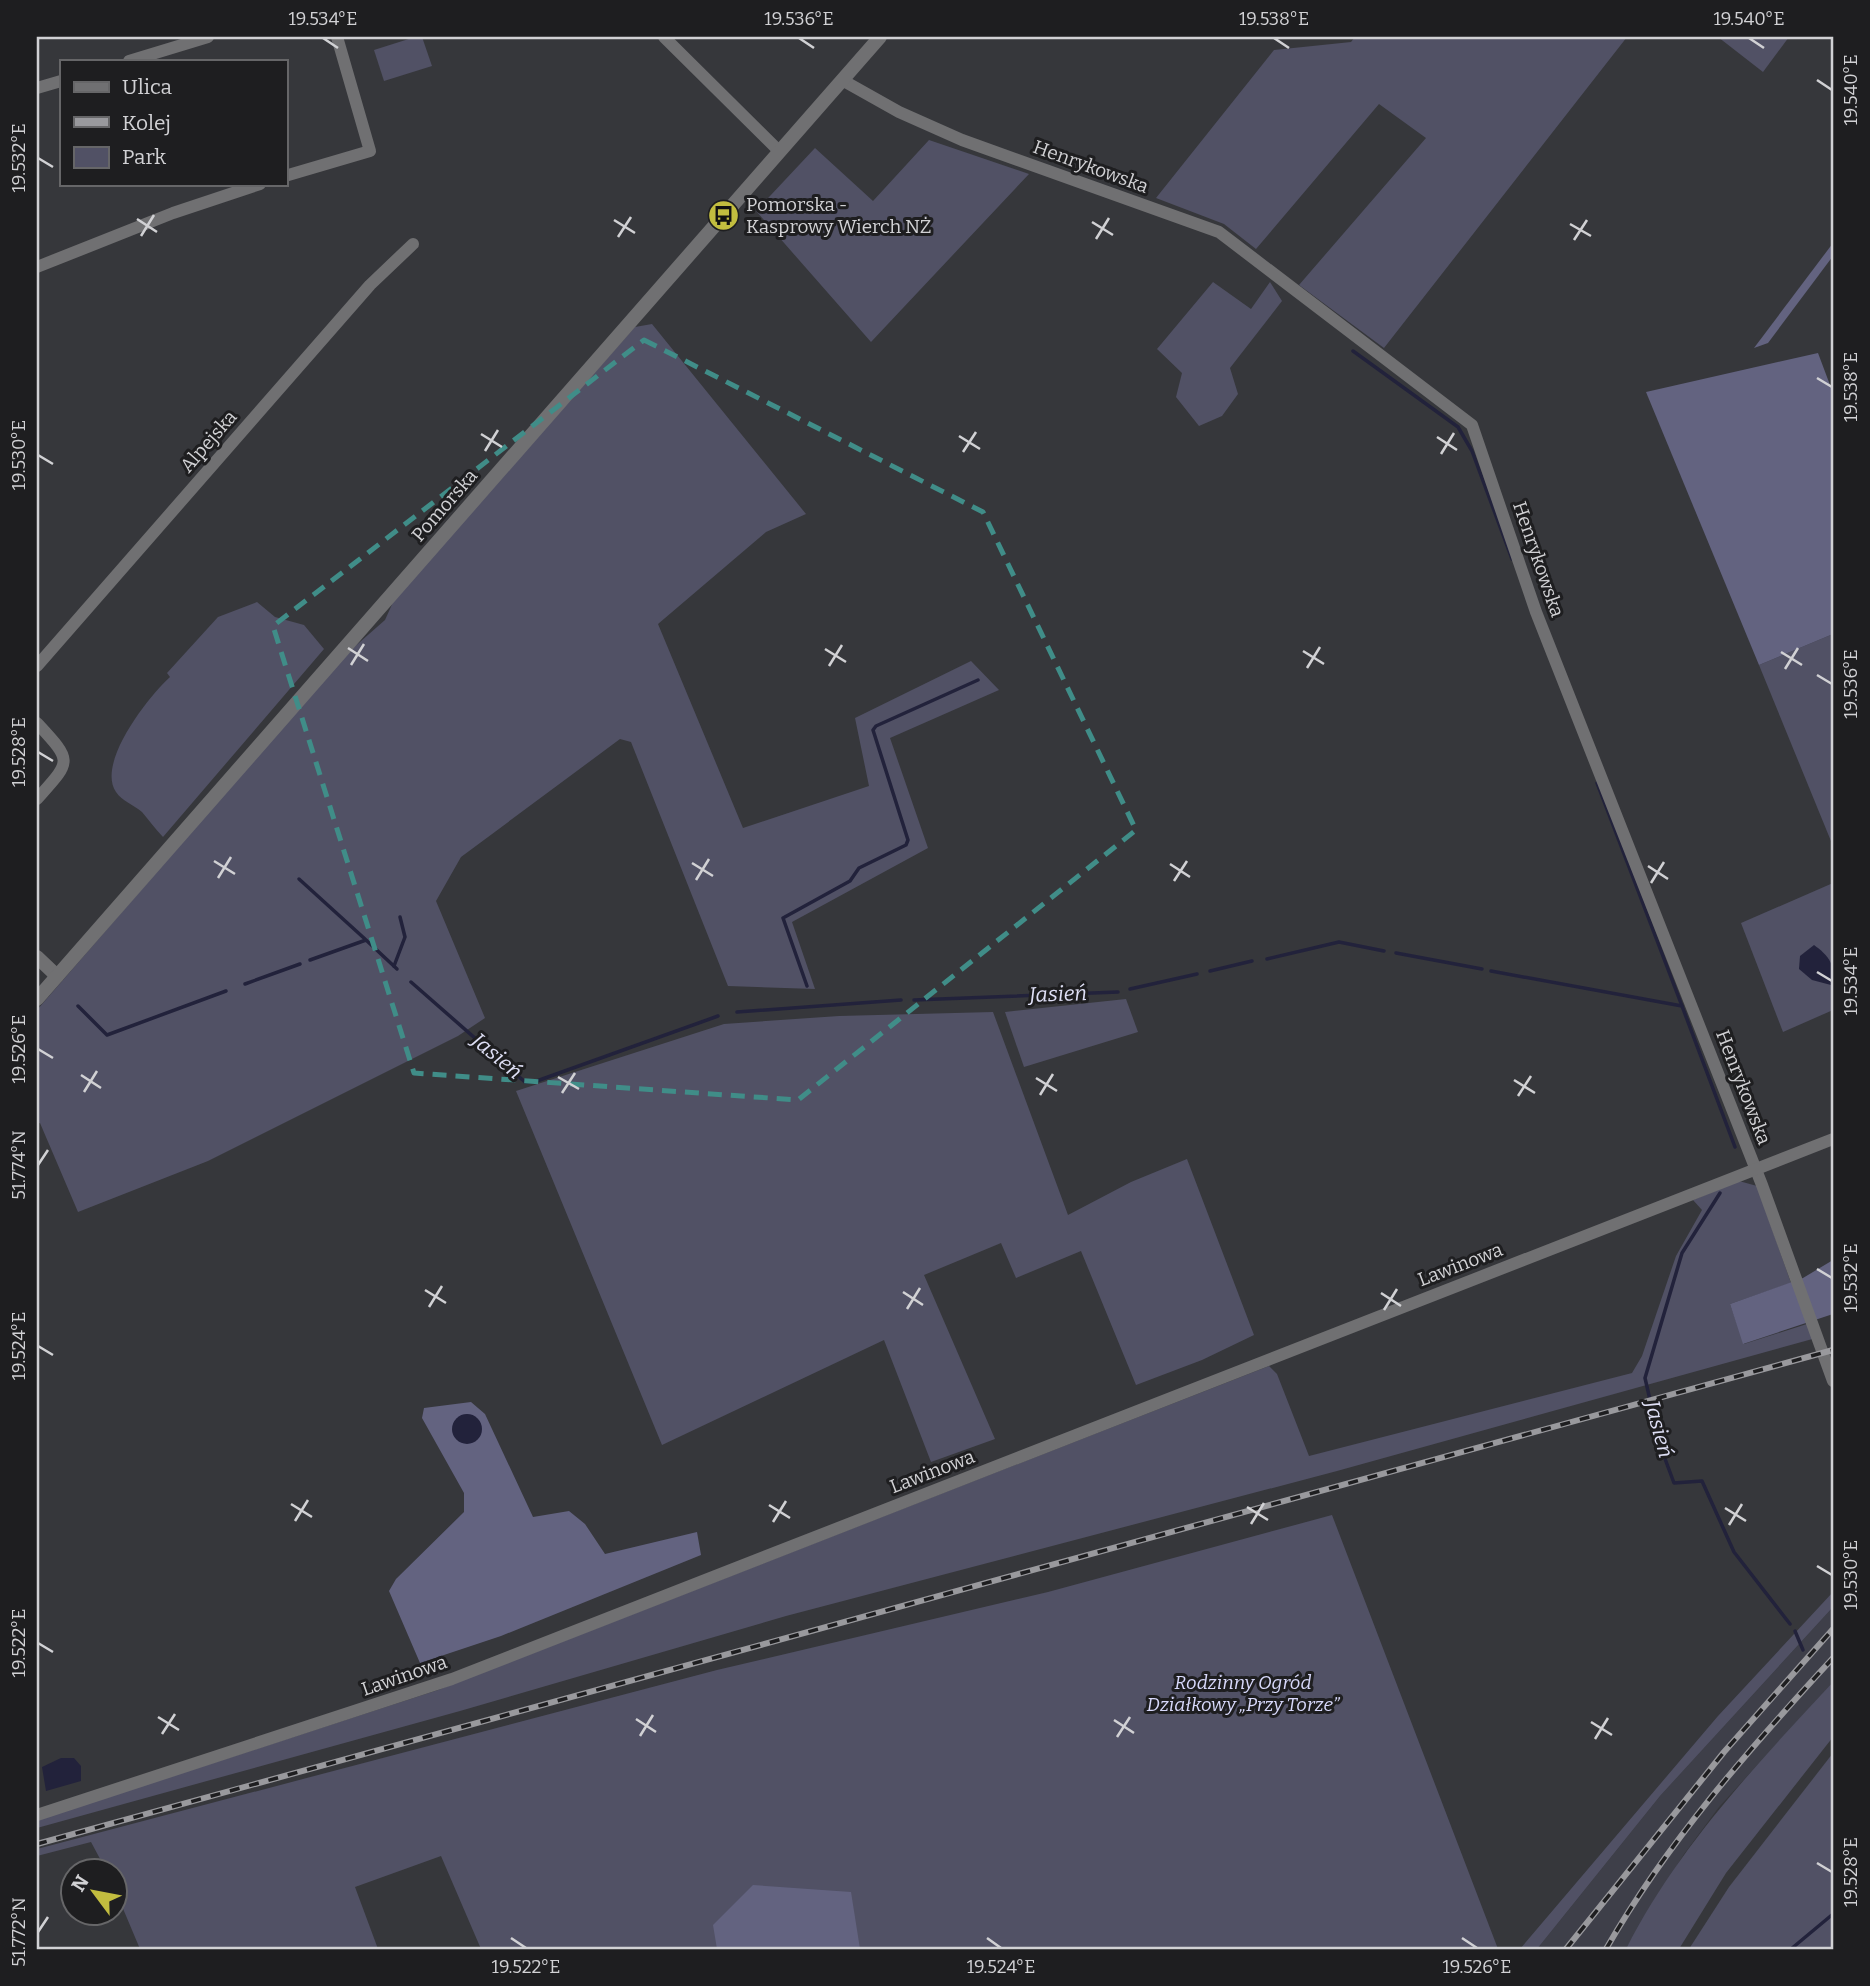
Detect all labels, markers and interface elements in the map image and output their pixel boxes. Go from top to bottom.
text: 19.534°E [288,8,358,30]
text: 19.536°E [764,8,834,30]
text: 19.538°E [1239,8,1309,30]
text: 19.540°E [1713,8,1785,30]
text: 19.540°E [1840,54,1862,126]
legend [60,60,287,186]
text: Ulica [122,74,172,100]
text: Kolej [122,110,171,136]
text: 19.532°E [8,123,30,193]
street label: Henrykowska [1030,135,1152,198]
text: Park [122,144,166,170]
place label: Pomorska - Kasprowy Wierch NŻ [746,193,931,238]
bus stop icon: Pomorska - Kasprowy Wierch NŻ [706,198,740,232]
text: 19.538°E [1840,352,1862,422]
street label: Alpejska [175,405,242,477]
text: 19.530°E [8,420,30,490]
street label: Pomorska [407,464,483,546]
street label: Henrykowska [1508,498,1569,621]
text: 19.536°E [1840,649,1862,719]
text: 19.528°E [8,717,30,787]
text: 19.534°E [1840,946,1862,1016]
water label: Jasień [1026,980,1088,1008]
text: 19.526°E [8,1015,30,1083]
water label: Jasień [465,1026,528,1085]
street label: Henrykowska [1711,1027,1776,1148]
text: 51.774°N [8,1130,30,1200]
street label: Lawinowa [1415,1238,1506,1291]
text: 19.532°E [1840,1243,1862,1313]
text: 19.524°E [8,1312,30,1380]
water label: Jasień [1638,1396,1679,1460]
street label: Lawinowa [887,1445,978,1498]
text: 19.530°E [1840,1540,1862,1610]
text: 19.522°E [8,1609,30,1677]
street label: Lawinowa [358,1650,450,1701]
park label: Rodzinny Ogród Działkowy „Przy Torze” [1146,1671,1341,1716]
text: 19.528°E [1840,1837,1862,1907]
north arrow [60,1856,130,1926]
text: N [66,1871,94,1896]
text: 51.772°N [8,1897,30,1967]
text: 19.522°E [492,1956,560,1978]
text: 19.524°E [967,1956,1035,1978]
text: 19.526°E [1443,1956,1511,1978]

